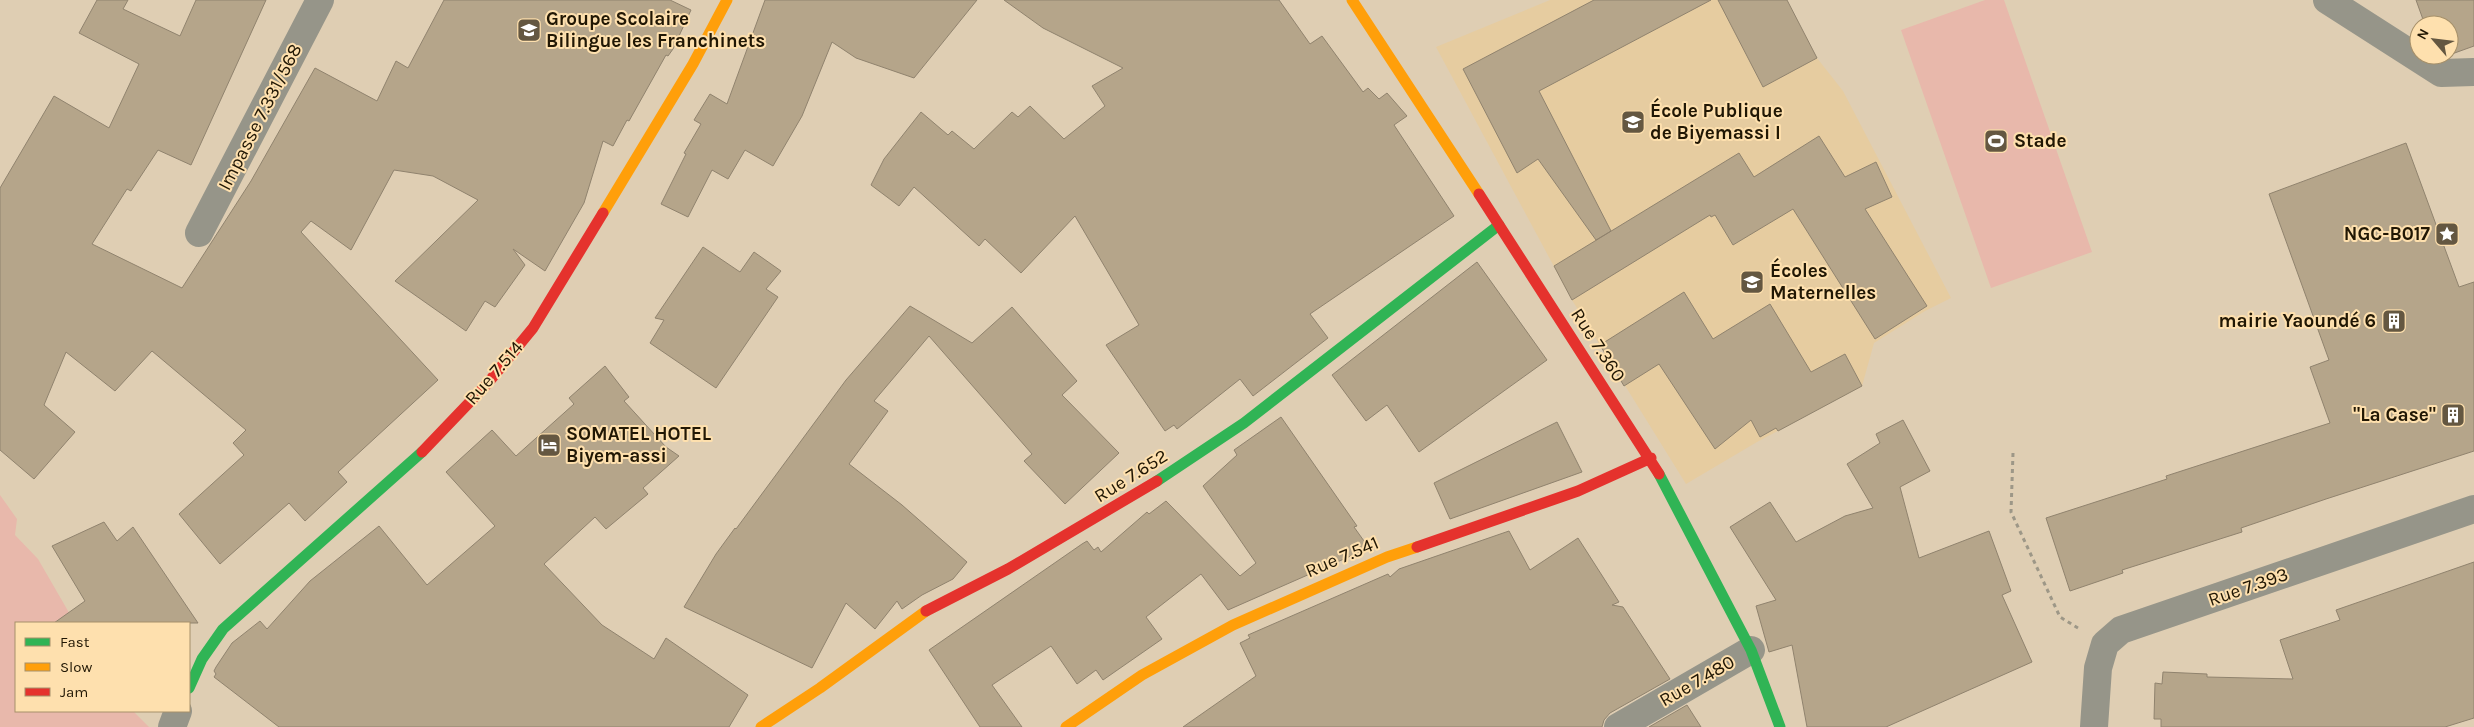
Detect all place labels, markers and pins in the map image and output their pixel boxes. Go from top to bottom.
place label: Groupe Scolaire Bilingue les Franchinets [546,8,765,52]
school or university icon: Groupe Scolaire Bilingue les Franchinets [516,17,542,43]
place label: École Publique de Biyemassi I [1650,97,1783,144]
school or university icon: École Publique de Biyemassi I [1620,109,1646,135]
sports icon: Stade [1983,128,2009,154]
place label: Stade [2014,130,2066,152]
place icon: NGC-B017 [2434,221,2460,247]
place label: NGC-B017 [2344,223,2431,245]
place label: Écoles Maternelles [1770,257,1876,304]
school or university icon: Écoles Maternelles [1739,269,1765,295]
building icon: mairie Yaoundé 6 [2381,308,2407,334]
place label: mairie Yaoundé 6 [2219,310,2376,332]
building icon: "La Case" [2440,402,2466,428]
place label: "La Case" [2353,404,2436,426]
place label: SOMATEL HOTEL Biyem-assi [566,423,712,467]
hotel icon: SOMATEL HOTEL Biyem-assi [536,432,562,458]

